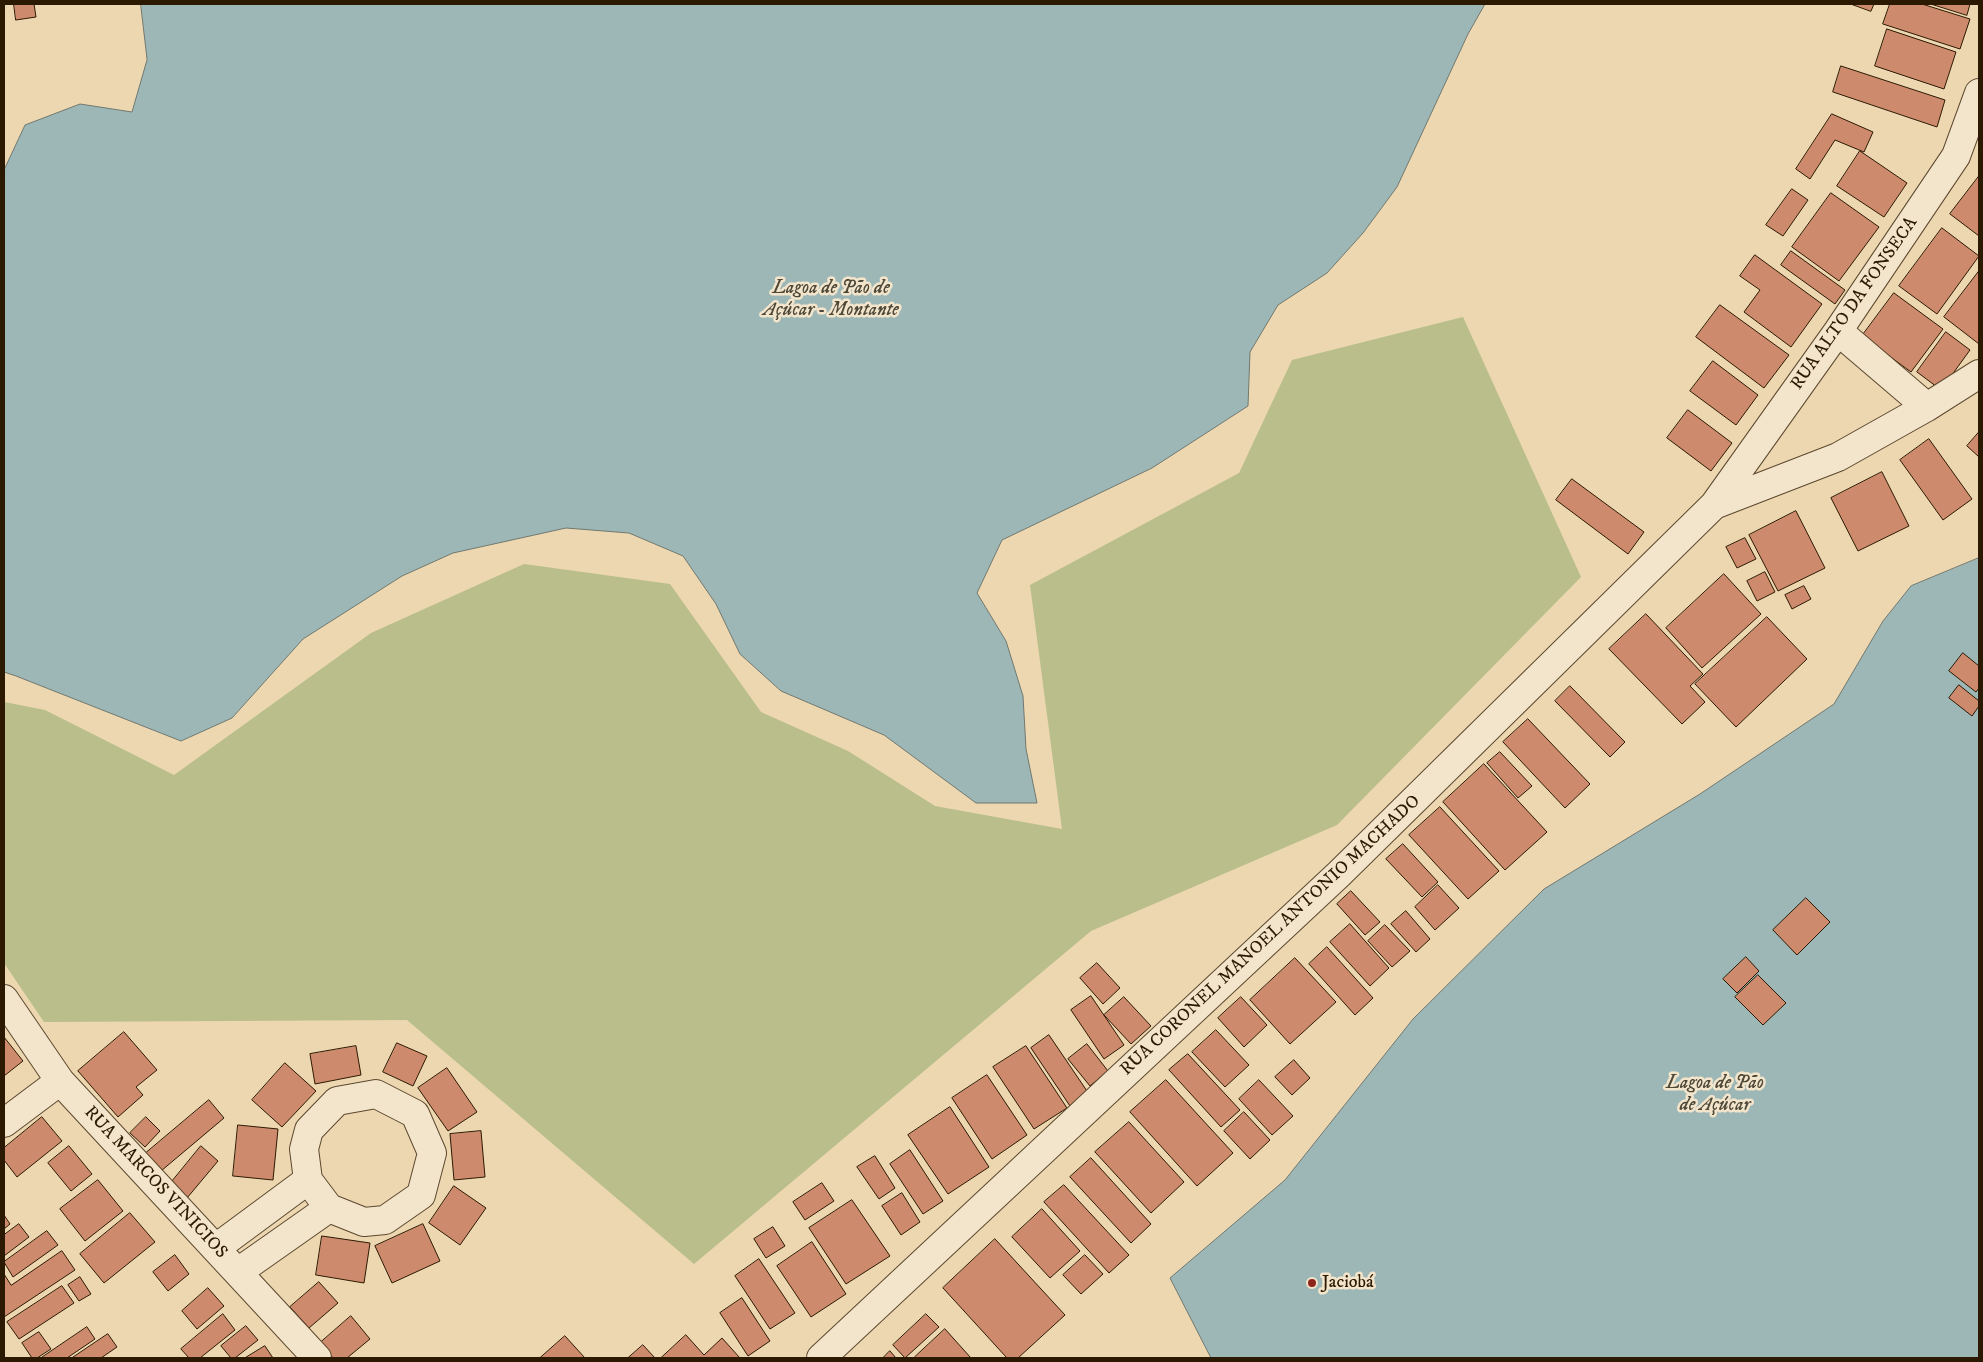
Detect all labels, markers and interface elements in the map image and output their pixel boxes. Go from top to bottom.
street label: RUA ALTO DA FONSECA [1787,213,1923,395]
water label: Lagoa de Pão de Açúcar - Montante [763,278,899,322]
street label: RUA CORONEL MANOEL ANTONIO MACHADO [1117,791,1425,1081]
water label: Lagoa de Pão de Açúcar [1666,1073,1764,1117]
street label: RUA MARCOS VINICIOS [79,1102,231,1264]
place label: Jaciobá [1322,1272,1374,1294]
marker: Jaciobá [1306,1277,1318,1289]

